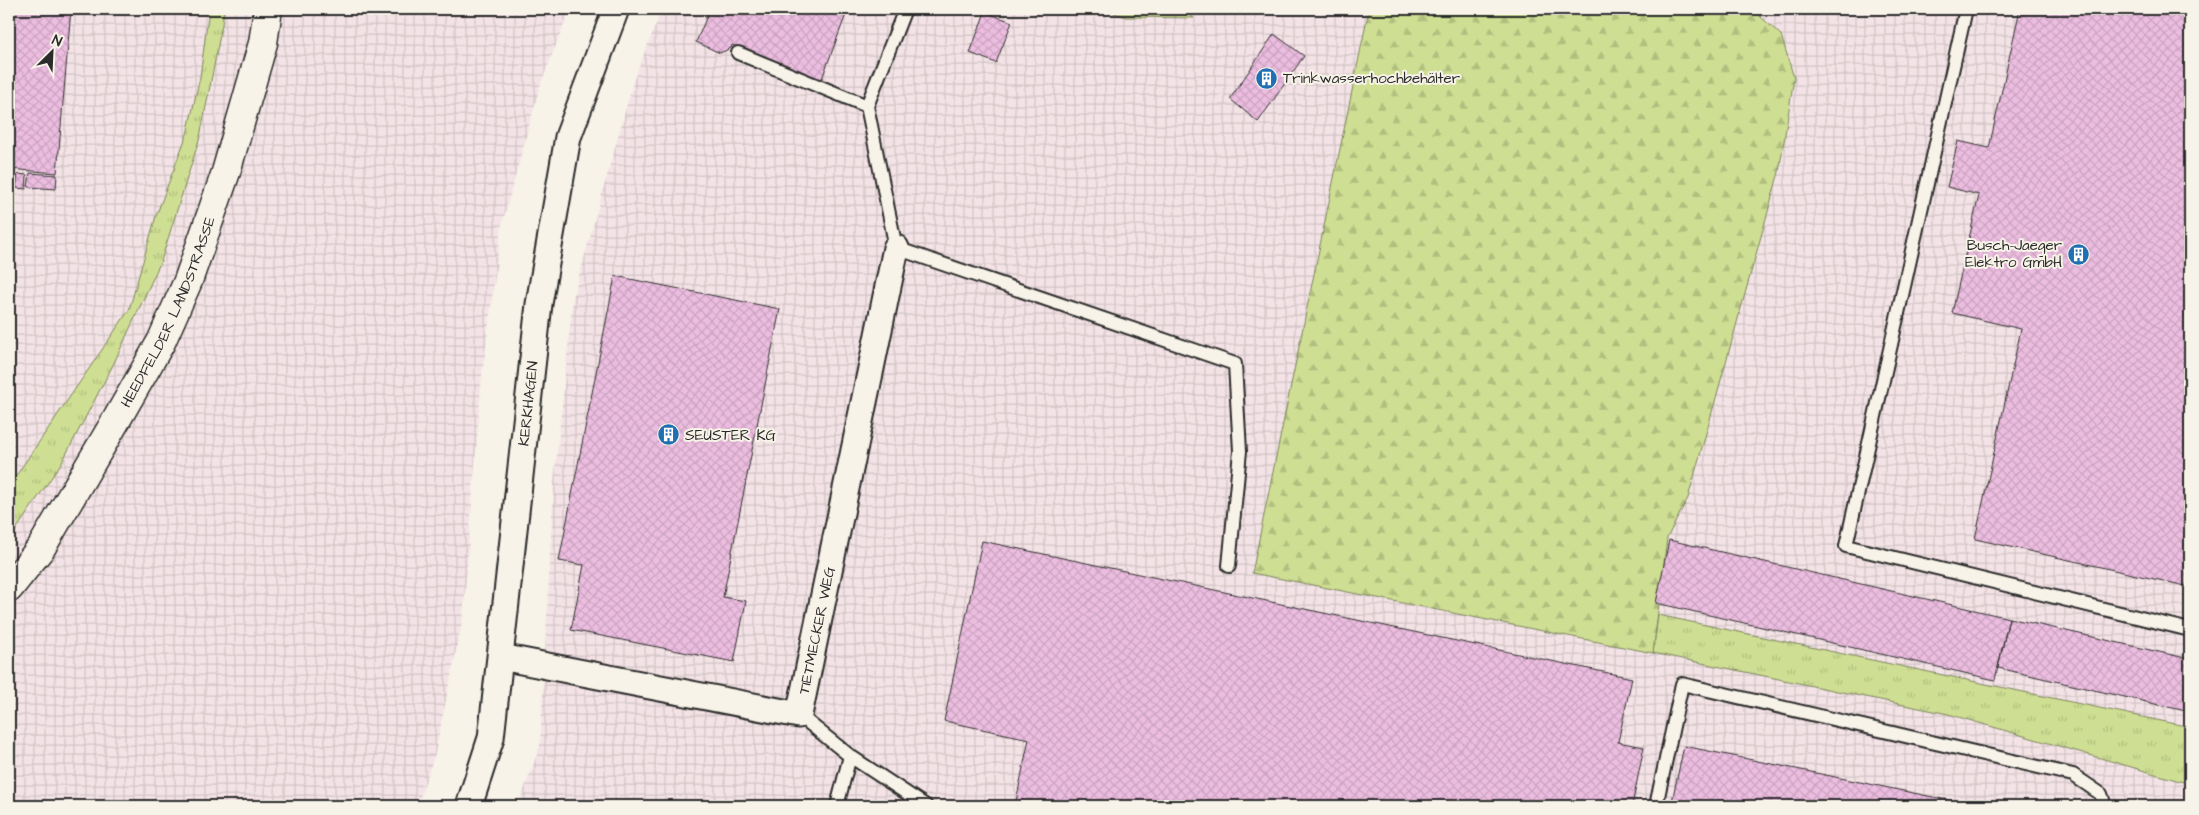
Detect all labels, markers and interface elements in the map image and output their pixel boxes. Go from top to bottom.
north arrow [28,28,78,78]
text: N [49,30,65,52]
building icon: Trinkwasserhochbehälter [1255,66,1279,90]
place label: Trinkwasserhochbehälter [1283,68,1460,89]
street label: HEEDFELDER LANDSTRASSE [115,213,220,411]
place label: Busch-Jaeger Elektro GmbH [1965,235,2062,273]
building icon: Busch-Jaeger Elektro GmbH [2066,242,2090,266]
street label: KERKHAGEN [513,360,543,447]
building icon: SEUSTER KG [657,423,681,447]
place label: SEUSTER KG [685,425,777,446]
street label: TIETMECKER WEG [793,564,840,696]

